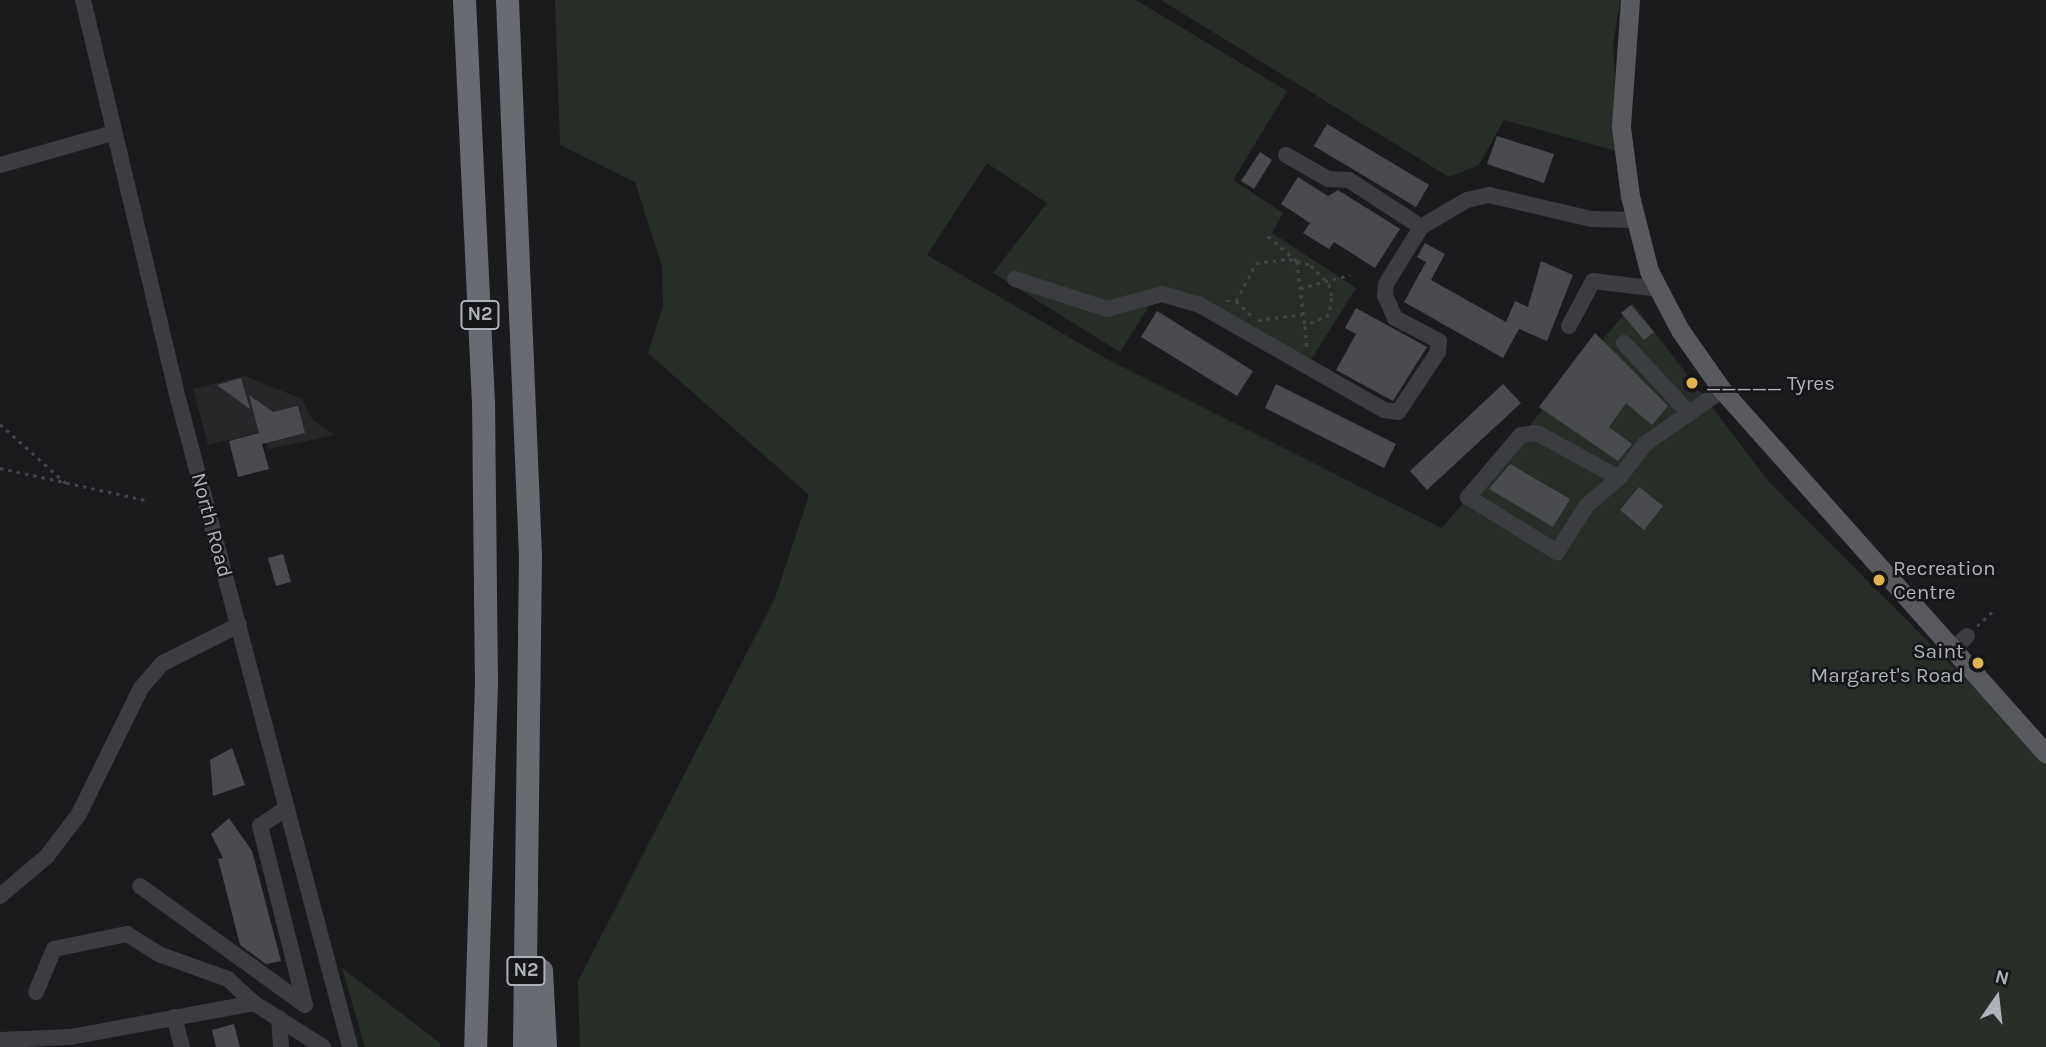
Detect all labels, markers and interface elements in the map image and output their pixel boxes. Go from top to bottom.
road number: N2 [459,300,501,330]
place label: _____ Tyres [1706,370,1835,396]
marker: _____ Tyres [1684,375,1700,391]
street label: North Road [186,470,238,580]
place label: Recreation Centre [1893,555,1996,605]
marker: Recreation Centre [1871,572,1887,588]
place label: Saint Margaret's Road [1811,638,1964,688]
marker: Saint Margaret's Road [1970,655,1986,671]
road number: N2 [505,956,547,987]
north arrow [1962,963,2032,1033]
text: N [1993,965,2011,990]

